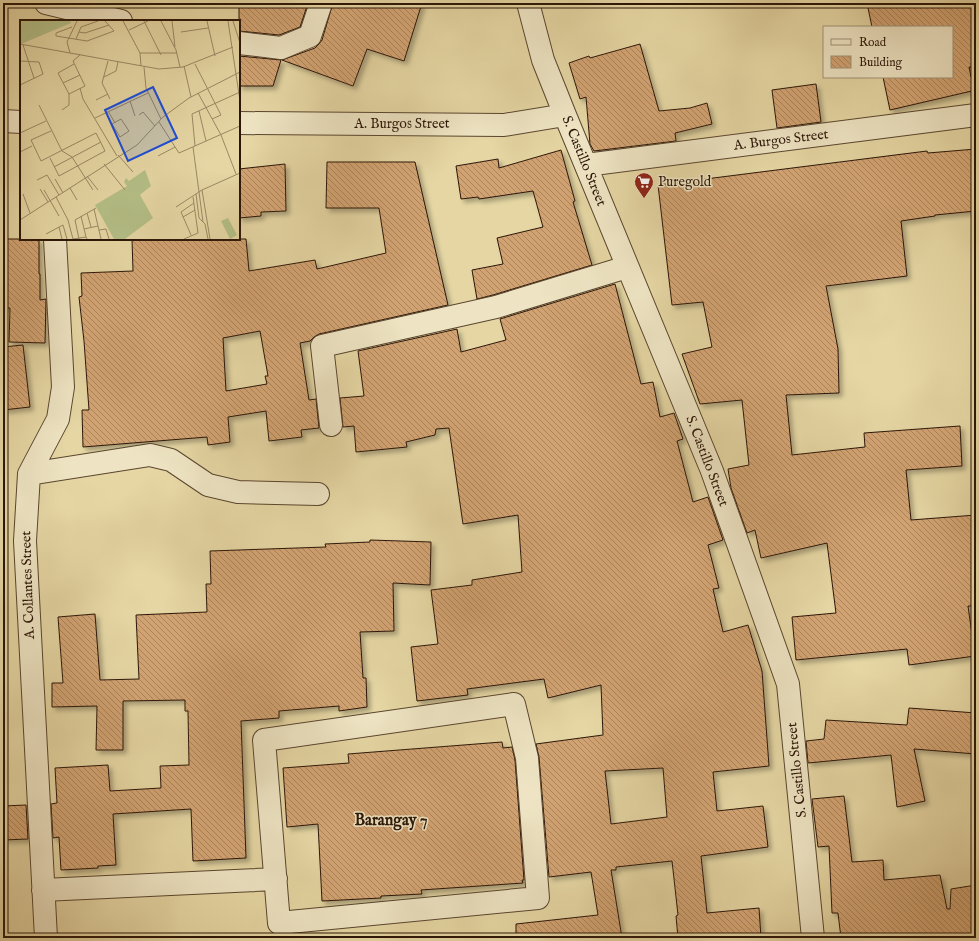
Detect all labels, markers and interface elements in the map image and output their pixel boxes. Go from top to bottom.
inset map [20,20,240,240]
legend [823,26,953,78]
text: Road [859,35,887,50]
text: Building [859,55,903,70]
street label: S. Castillo Street [558,113,610,209]
street label: A. Burgos Street [353,115,450,133]
street label: A. Burgos Street [732,125,830,155]
supermarket icon: Puregold [633,171,655,199]
place label: Puregold [658,173,712,191]
street label: S. Castillo Street [681,413,733,509]
street label: A. Collantes Street [17,530,39,641]
street label: S. Castillo Street [783,721,811,819]
district label: Barangay 7 [354,811,428,831]

